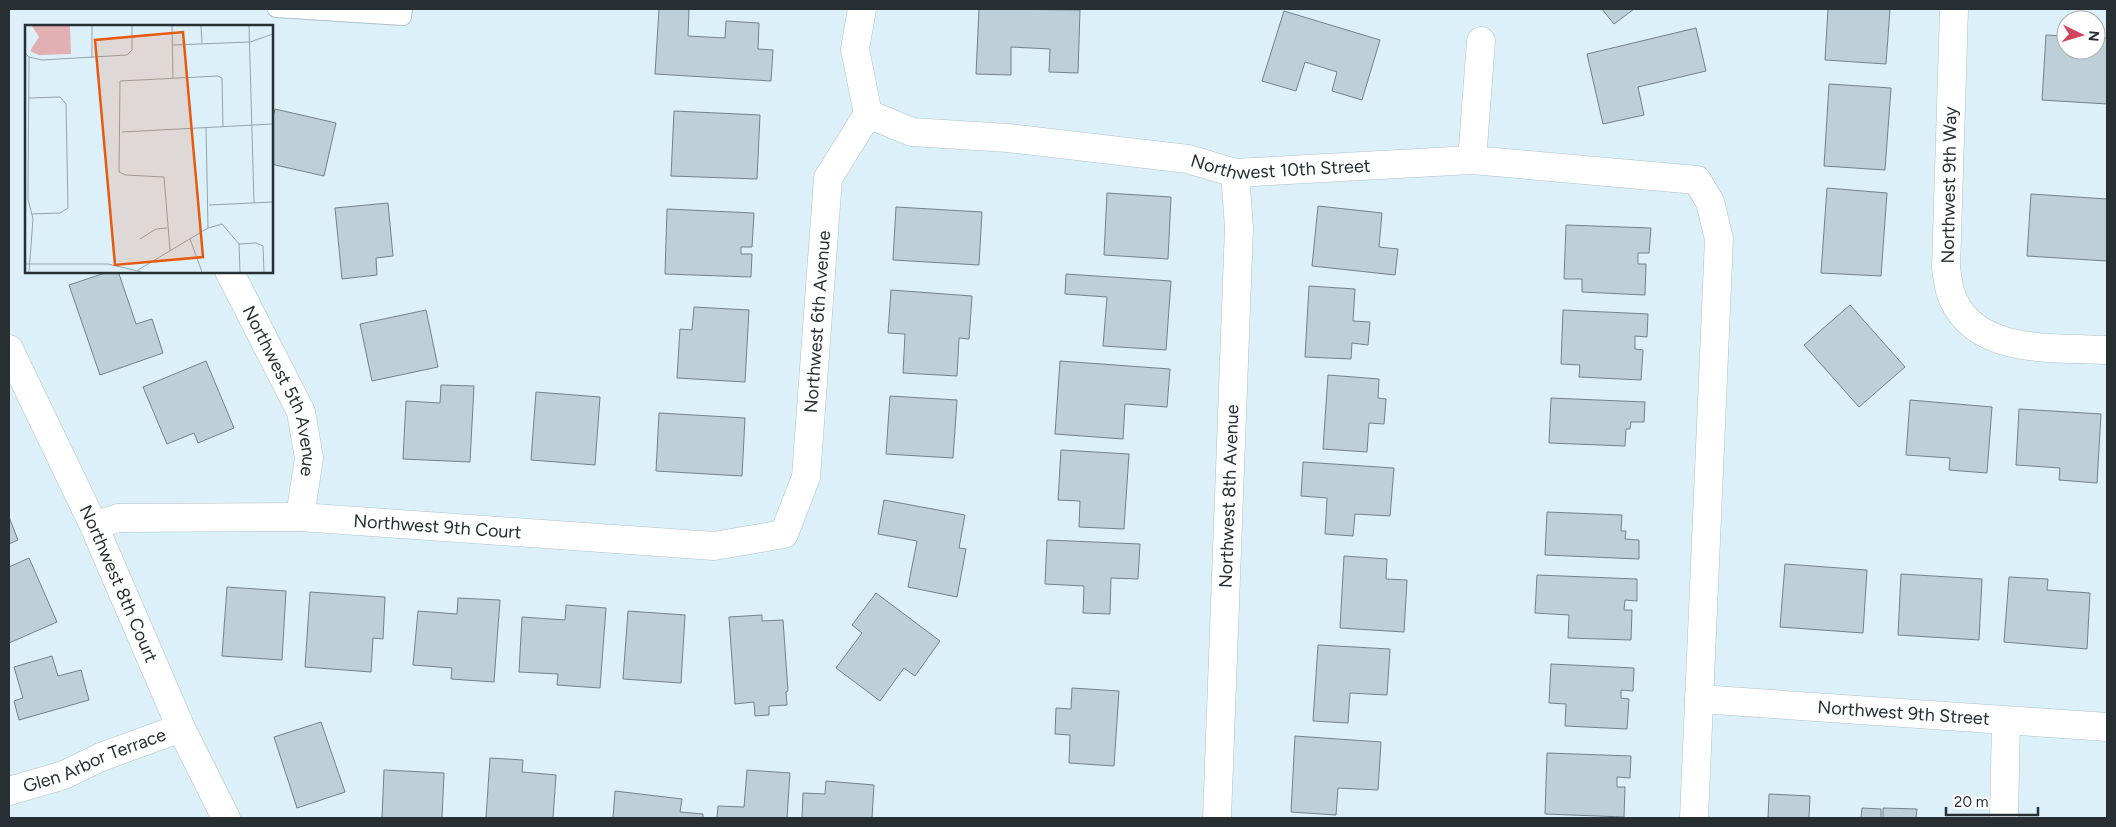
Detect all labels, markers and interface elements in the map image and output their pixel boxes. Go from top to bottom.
north arrow [2056,10,2106,60]
inset map [25,25,272,272]
text: N [2085,30,2102,42]
street label: Northwest 9th Way [1937,106,1961,264]
street label: Northwest 10th Street [1188,149,1371,184]
street label: Northwest 6th Avenue [800,230,835,414]
street label: Northwest 5th Avenue [238,302,320,478]
street label: Northwest 8th Avenue [1215,404,1243,589]
street label: Northwest 8th Court [75,501,162,666]
street label: Northwest 9th Court [353,510,522,543]
street label: Northwest 9th Street [1817,696,1991,730]
street label: Glen Arbor Terrace [21,723,169,797]
scale bar [1946,784,2038,816]
text: 20 m [1954,793,1988,811]

